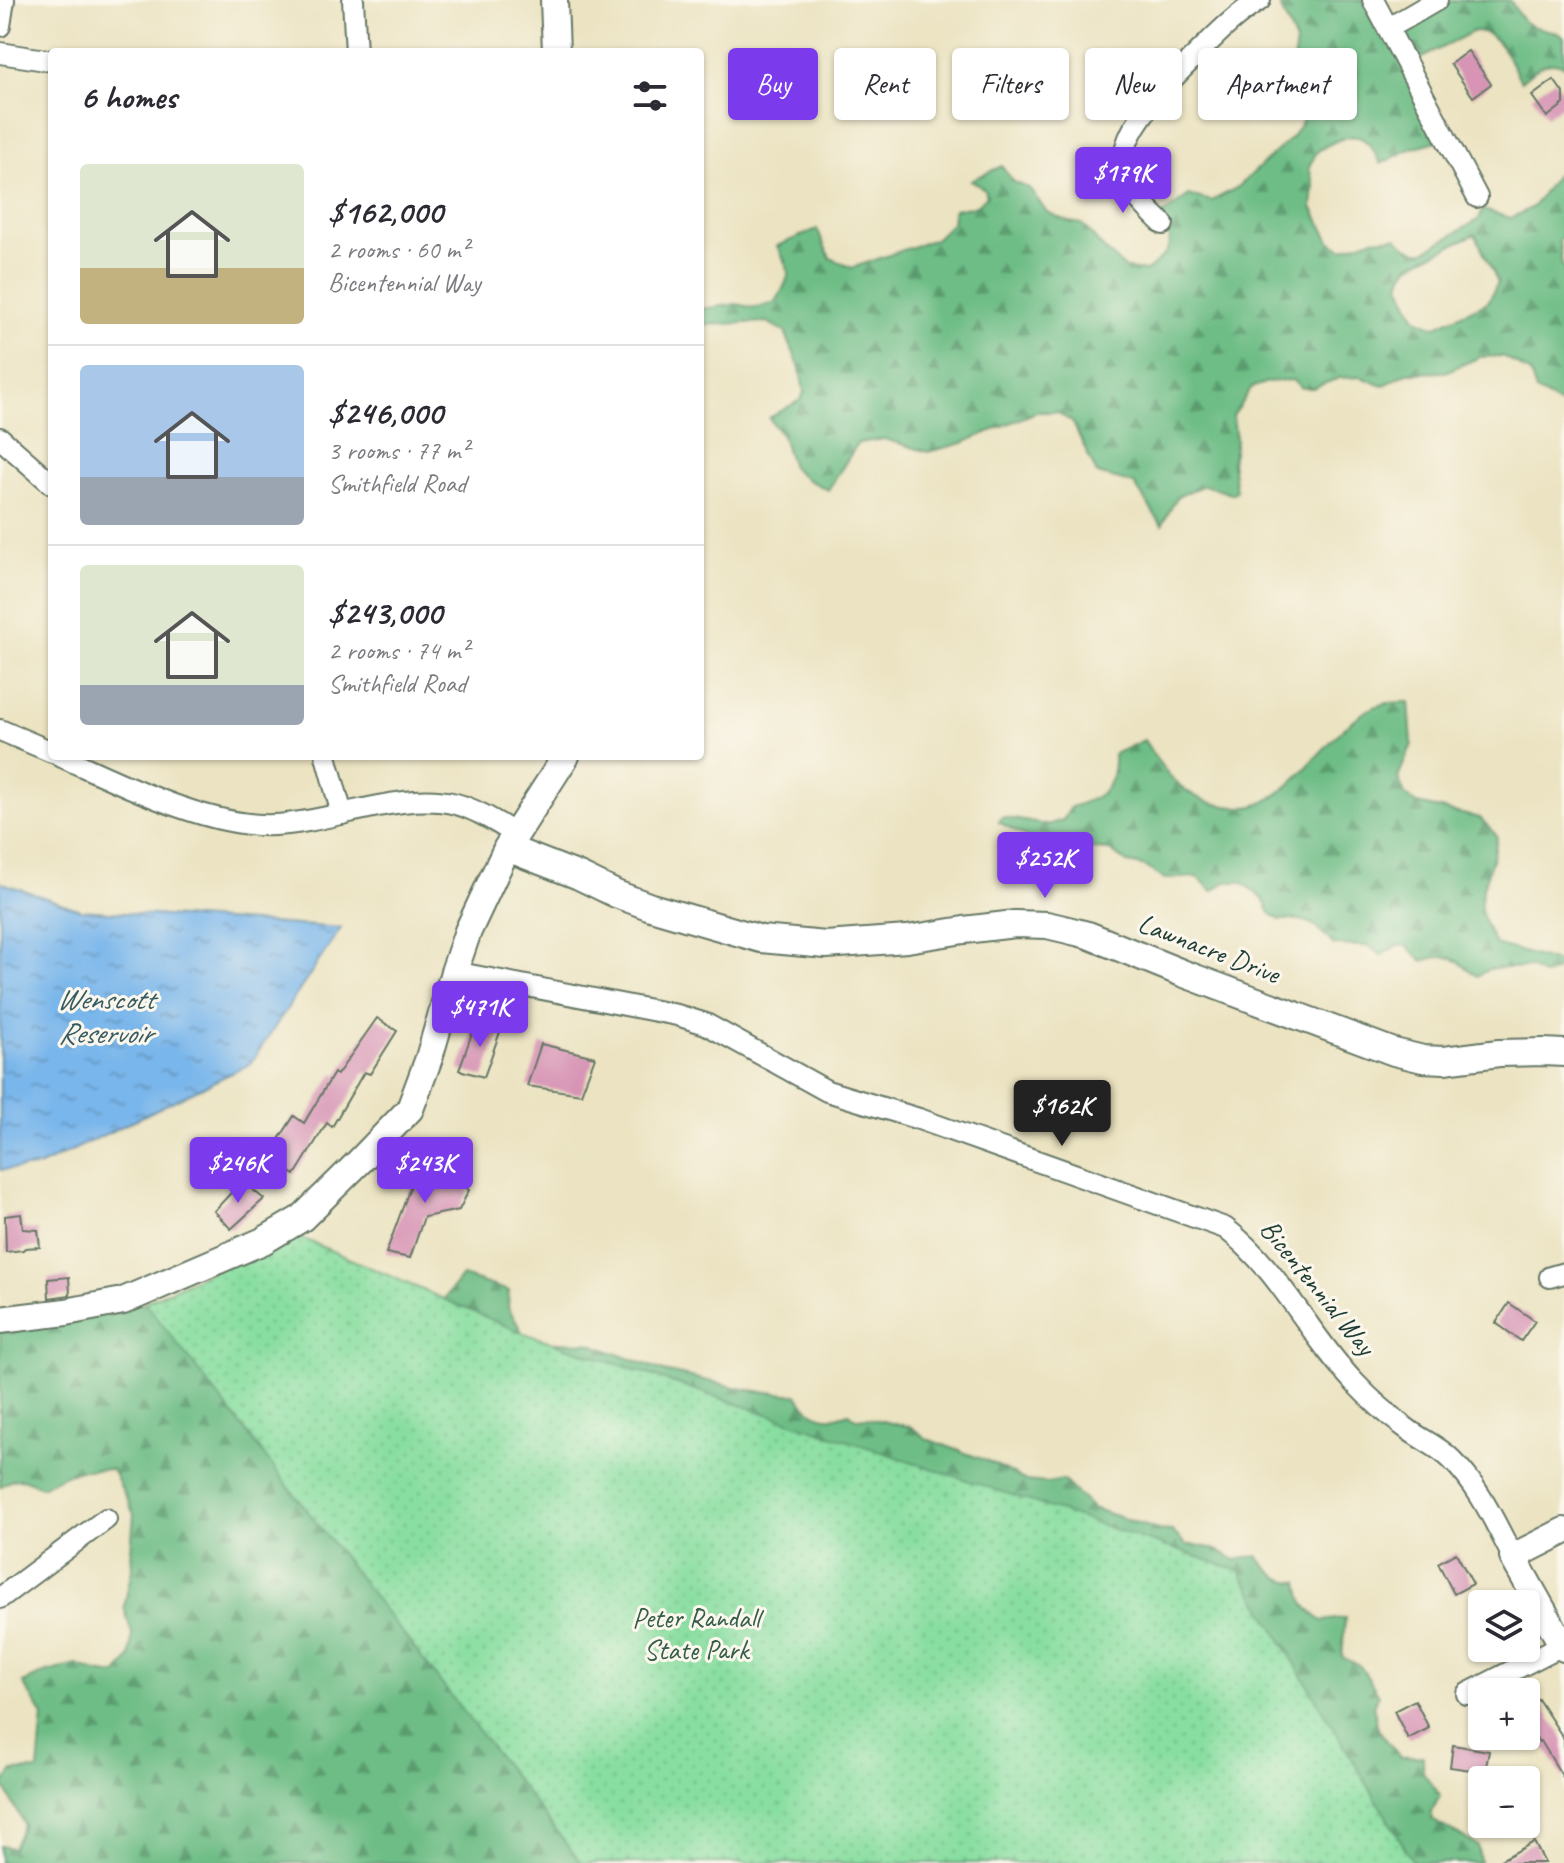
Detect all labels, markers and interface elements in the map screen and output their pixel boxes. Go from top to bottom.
chip: Buy [728,48,818,120]
chip: Rent [834,48,936,120]
chip: Filters [952,48,1069,120]
chip: New [1085,48,1182,120]
chip: Apartment [1198,48,1357,120]
icon: filters [628,74,672,118]
text: 6 homes [80,75,177,118]
pin: $179K [1067,147,1179,215]
text: $179K [1093,156,1153,189]
text: $162,000 [328,190,443,233]
icon: home [144,196,240,292]
text: 2 rooms · 60 m² [328,233,469,266]
text: Bicentennial Way [328,266,481,299]
text: $246,000 [328,391,443,434]
icon: home [144,397,240,493]
text: 3 rooms · 77 m² [328,434,469,467]
text: Smithfield Road [328,467,466,500]
text: $243,000 [328,591,442,634]
icon: home [144,597,240,693]
text: 2 rooms · 74 m² [328,634,469,667]
text: Smithfield Road [328,667,466,700]
pin: $252K [989,832,1101,900]
text: $252K [1015,841,1075,874]
street label: Lawnacre Drive [1133,905,1286,992]
water label: Wenscott Reservoir [56,980,160,1052]
pin: $471K [424,981,536,1049]
text: $471K [450,990,510,1023]
pin: $162K [1006,1080,1118,1148]
text: $162K [1032,1089,1092,1122]
pin: $246K [182,1137,294,1205]
pin: $243K [369,1137,481,1205]
text: $246K [208,1146,268,1179]
text: $243K [395,1146,455,1179]
street label: Bicentennial Way [1253,1212,1385,1364]
map controls [1468,1590,1540,1838]
button: layers [1468,1590,1540,1662]
park label: Peter Randall State Park [632,1600,765,1667]
button: + [1468,1678,1540,1750]
button: − [1468,1766,1540,1838]

